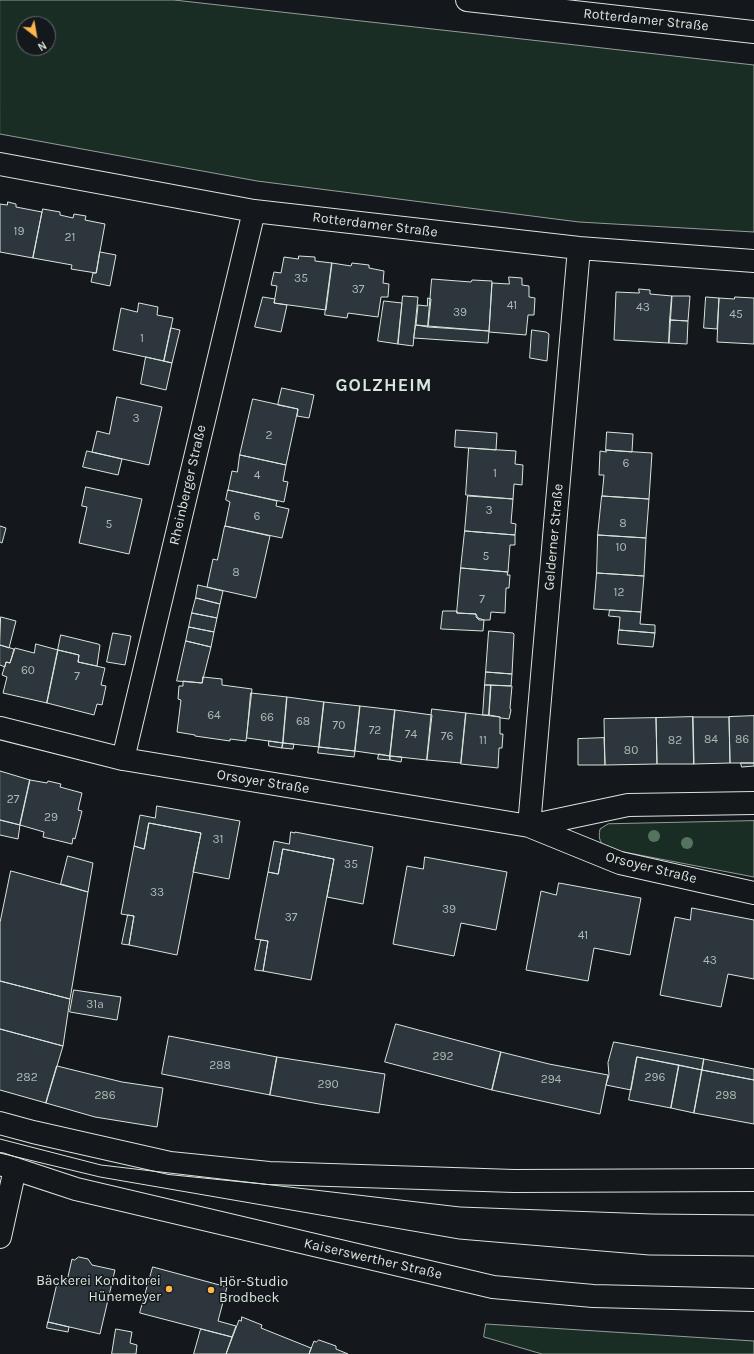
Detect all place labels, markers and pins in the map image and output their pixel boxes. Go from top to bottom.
place label: Bäckerei Konditorei Hünemeyer [36,1273,161,1306]
place label: Hör-Studio Brodbeck [219,1274,288,1306]
marker: Bäckerei Konditorei Hünemeyer [164,1284,174,1294]
marker: Hör-Studio Brodbeck [206,1285,216,1295]

